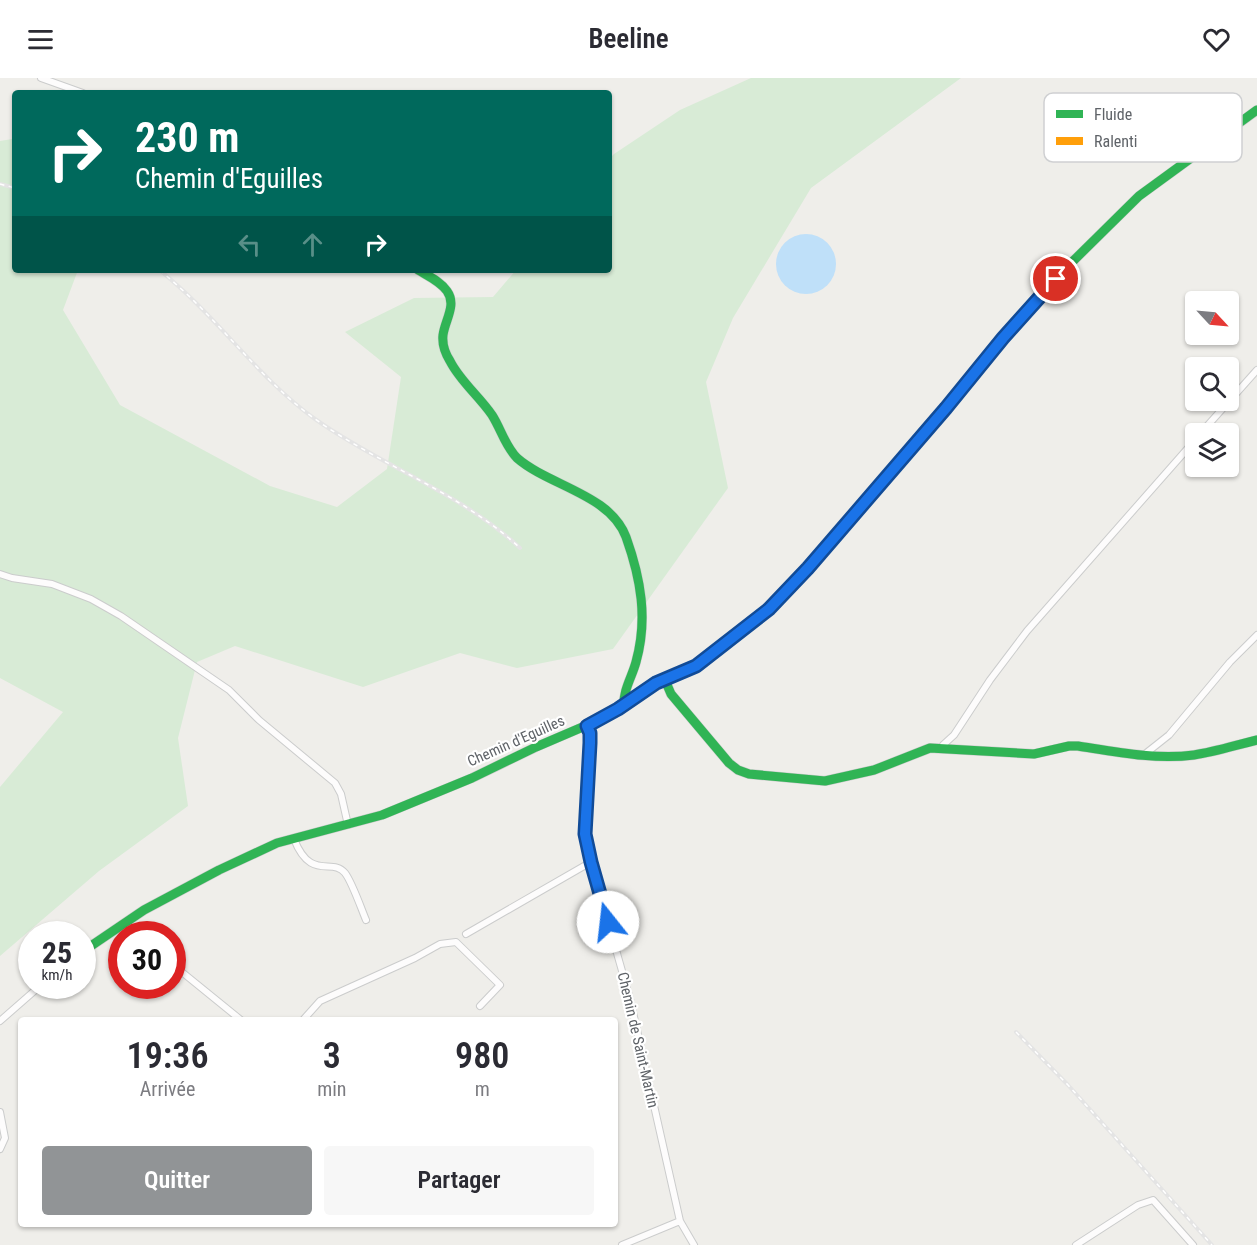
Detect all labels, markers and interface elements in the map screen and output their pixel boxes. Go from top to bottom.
icon: menu [24,23,57,56]
text: Beeline [588,23,669,55]
icon: heart [1200,23,1233,56]
legend [1044,93,1242,162]
text: Fluide [1094,105,1132,124]
text: 230 m [135,113,240,162]
icon: right [36,114,114,192]
text: Ralenti [1094,132,1137,151]
text: Chemin d'Eguilles [135,163,323,195]
icon: left [233,228,266,261]
icon: ahead [296,228,329,261]
icon: right [359,228,392,261]
pin [1030,253,1081,304]
icon: arrive [1039,262,1072,295]
north arrow [1185,291,1239,345]
map controls [1185,291,1239,477]
button: search [1185,357,1239,411]
button: layers [1185,423,1239,477]
street label: Chemin d'Eguilles [465,711,568,770]
position arrow [576,890,640,954]
speed limit sign: 30 [108,921,186,999]
text: 25 [42,935,72,970]
text: km/h [42,966,72,984]
street label: Chemin de Saint-Martin [614,970,662,1110]
text: 19:36 [127,1035,209,1077]
text: 3 [323,1035,341,1077]
text: 980 [455,1035,509,1077]
text: Arrivée [140,1077,195,1101]
text: min [317,1077,346,1101]
text: m [475,1077,490,1101]
button: Quitter [42,1146,312,1215]
button: Partager [324,1146,594,1215]

